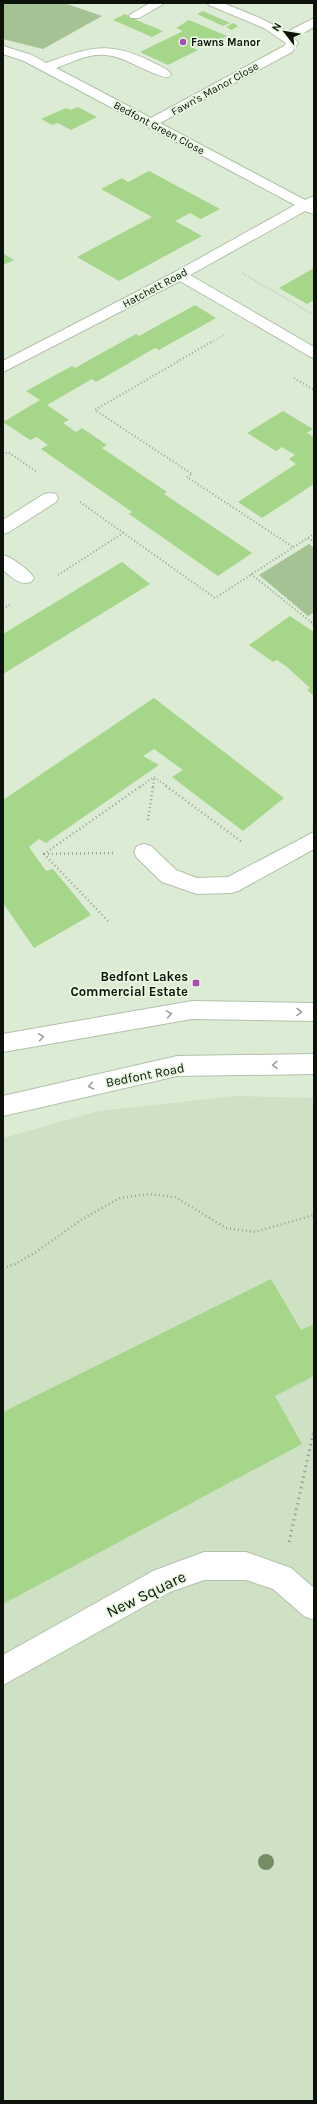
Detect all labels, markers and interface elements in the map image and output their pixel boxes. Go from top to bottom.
north arrow [265,12,305,52]
text: N [269,20,284,34]
place label: Fawns Manor [191,36,261,49]
marker: Fawns Manor [178,37,188,47]
street label: Fawn's Manor Close [169,59,261,118]
street label: Bedfont Green Close [111,99,207,158]
street label: Hatchett Road [120,265,190,311]
place label: Bedfont Lakes Commercial Estate [71,969,188,999]
marker: Bedfont Lakes Commercial Estate [191,978,201,988]
one-way arrow [296,1007,302,1016]
one-way arrow [166,1010,172,1018]
one-way arrow [38,1033,45,1041]
street label: Bedfont Road [104,1060,186,1090]
one-way arrow [272,1061,278,1069]
one-way arrow [88,1081,94,1089]
street label: New Square [103,1567,189,1621]

